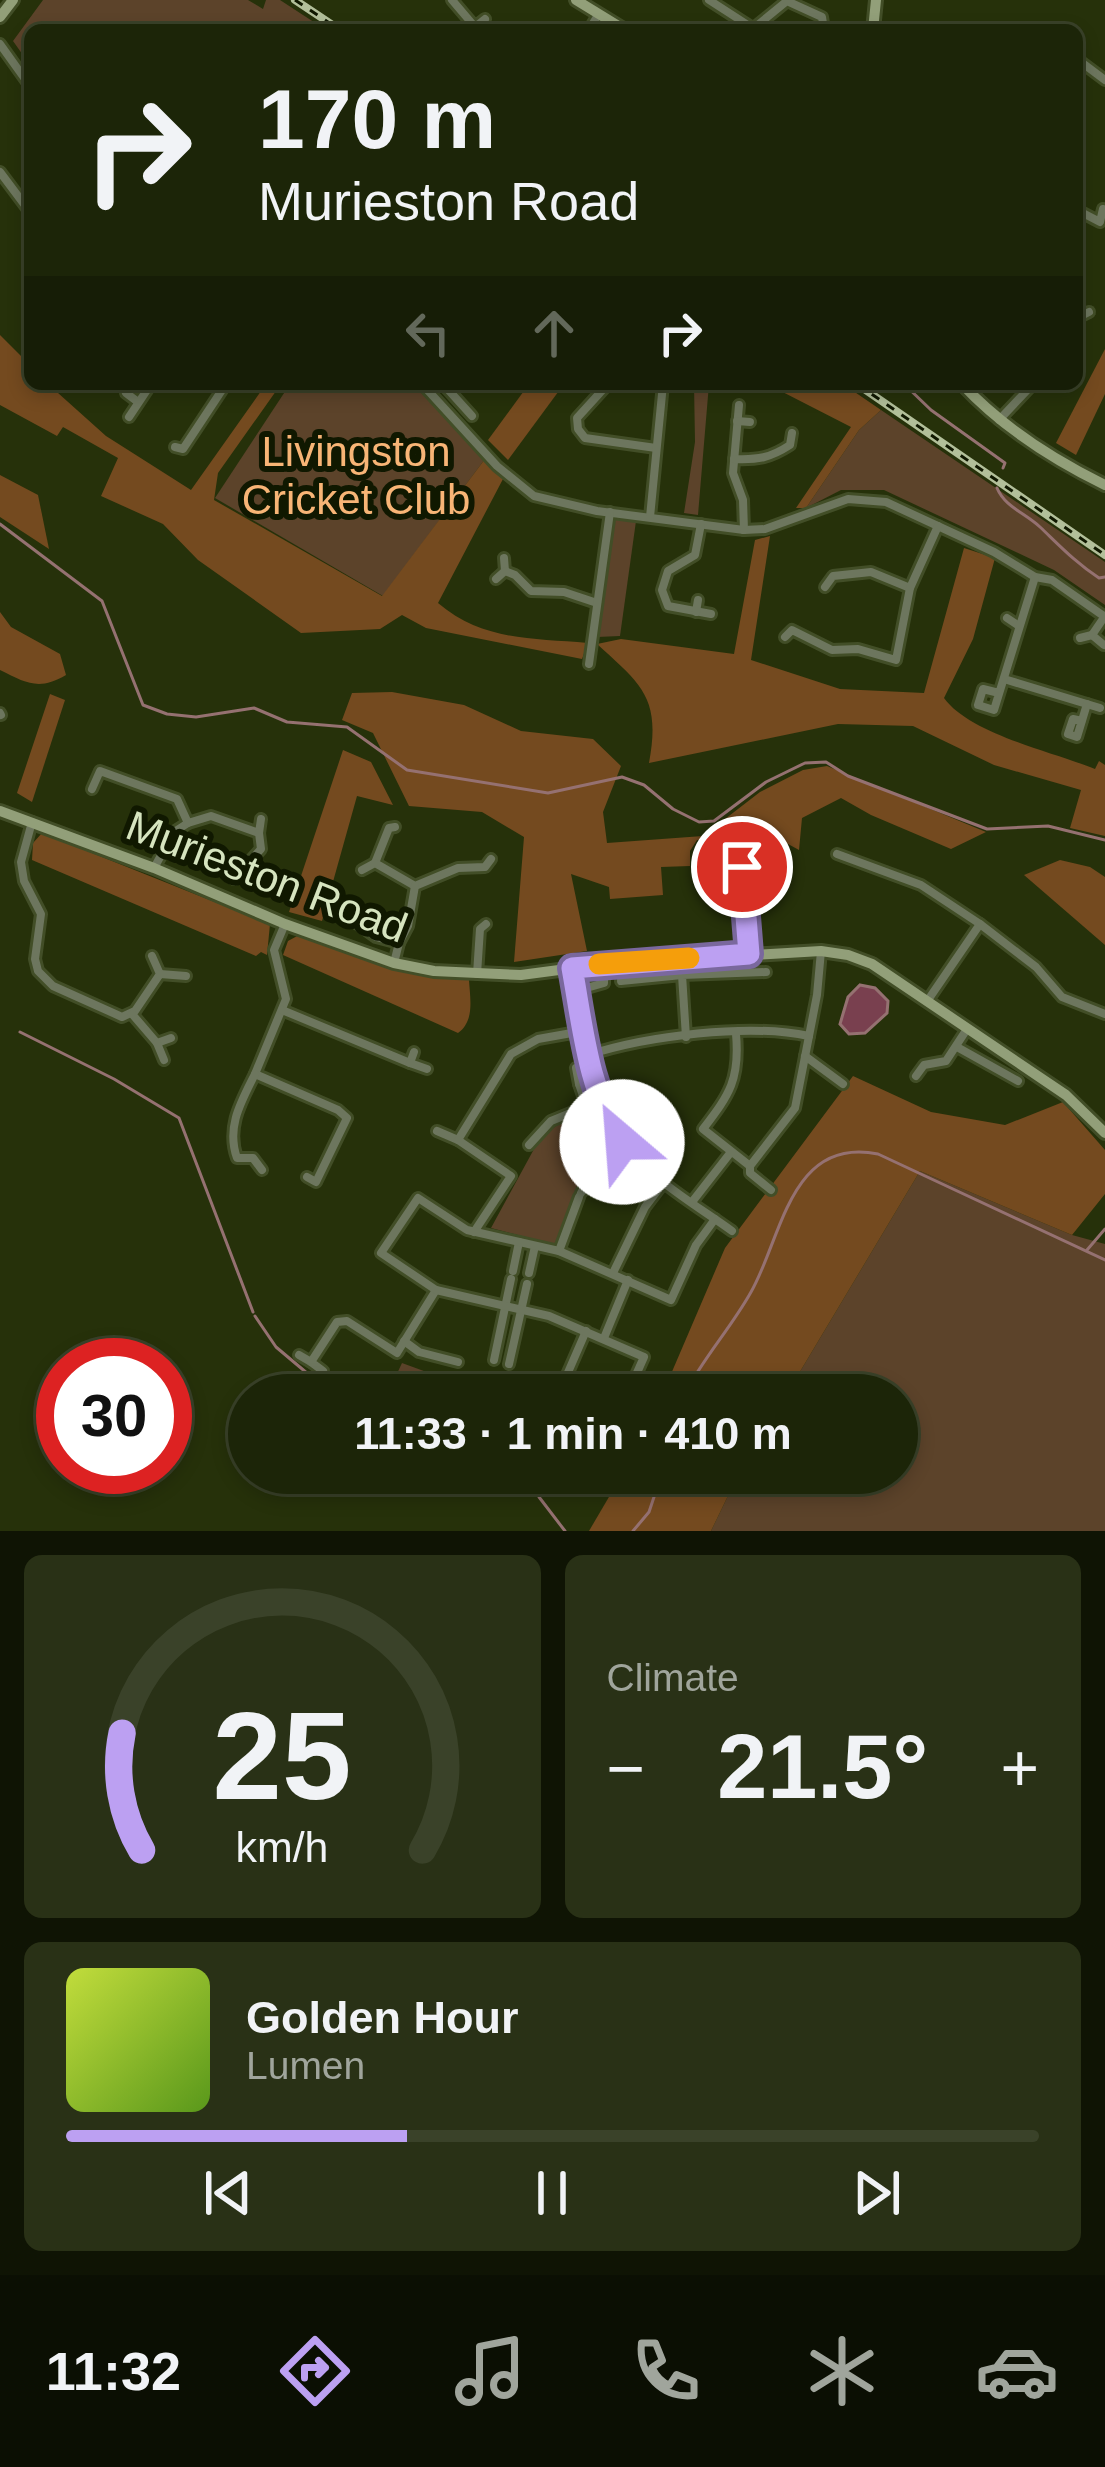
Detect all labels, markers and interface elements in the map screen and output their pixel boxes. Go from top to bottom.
icon: right [60,72,216,228]
text: 170 m [258,72,496,166]
text: Murieston Road [258,171,639,231]
icon: left [395,300,461,366]
icon: ahead [521,300,587,366]
icon: right [647,300,713,366]
park label: Livingston Cricket Club [242,428,470,523]
street label: Murieston Road [120,801,414,952]
pin [691,816,793,918]
icon: arrive [709,834,775,900]
position arrow [559,1079,685,1205]
speed limit sign: 30 [36,1338,192,1494]
text: 11:33 · 1 min · 410 m [354,1408,792,1459]
text: Climate [607,1656,739,1699]
text: 25 [213,1686,352,1825]
text: 21.5° [717,1717,928,1817]
text: − [607,1731,645,1805]
text: + [1000,1731,1039,1805]
text: km/h [236,1822,329,1870]
text: Golden Hour [246,1992,518,2043]
text: Lumen [246,2044,365,2087]
icon: previous [195,2160,261,2226]
icon: pause [519,2160,585,2226]
icon: next [844,2160,910,2226]
icon: directions [273,2329,357,2413]
icon: music [448,2329,532,2413]
icon: phone [624,2329,708,2413]
icon: climate [800,2329,884,2413]
icon: car [975,2329,1059,2413]
text: 11:32 [46,2341,181,2401]

